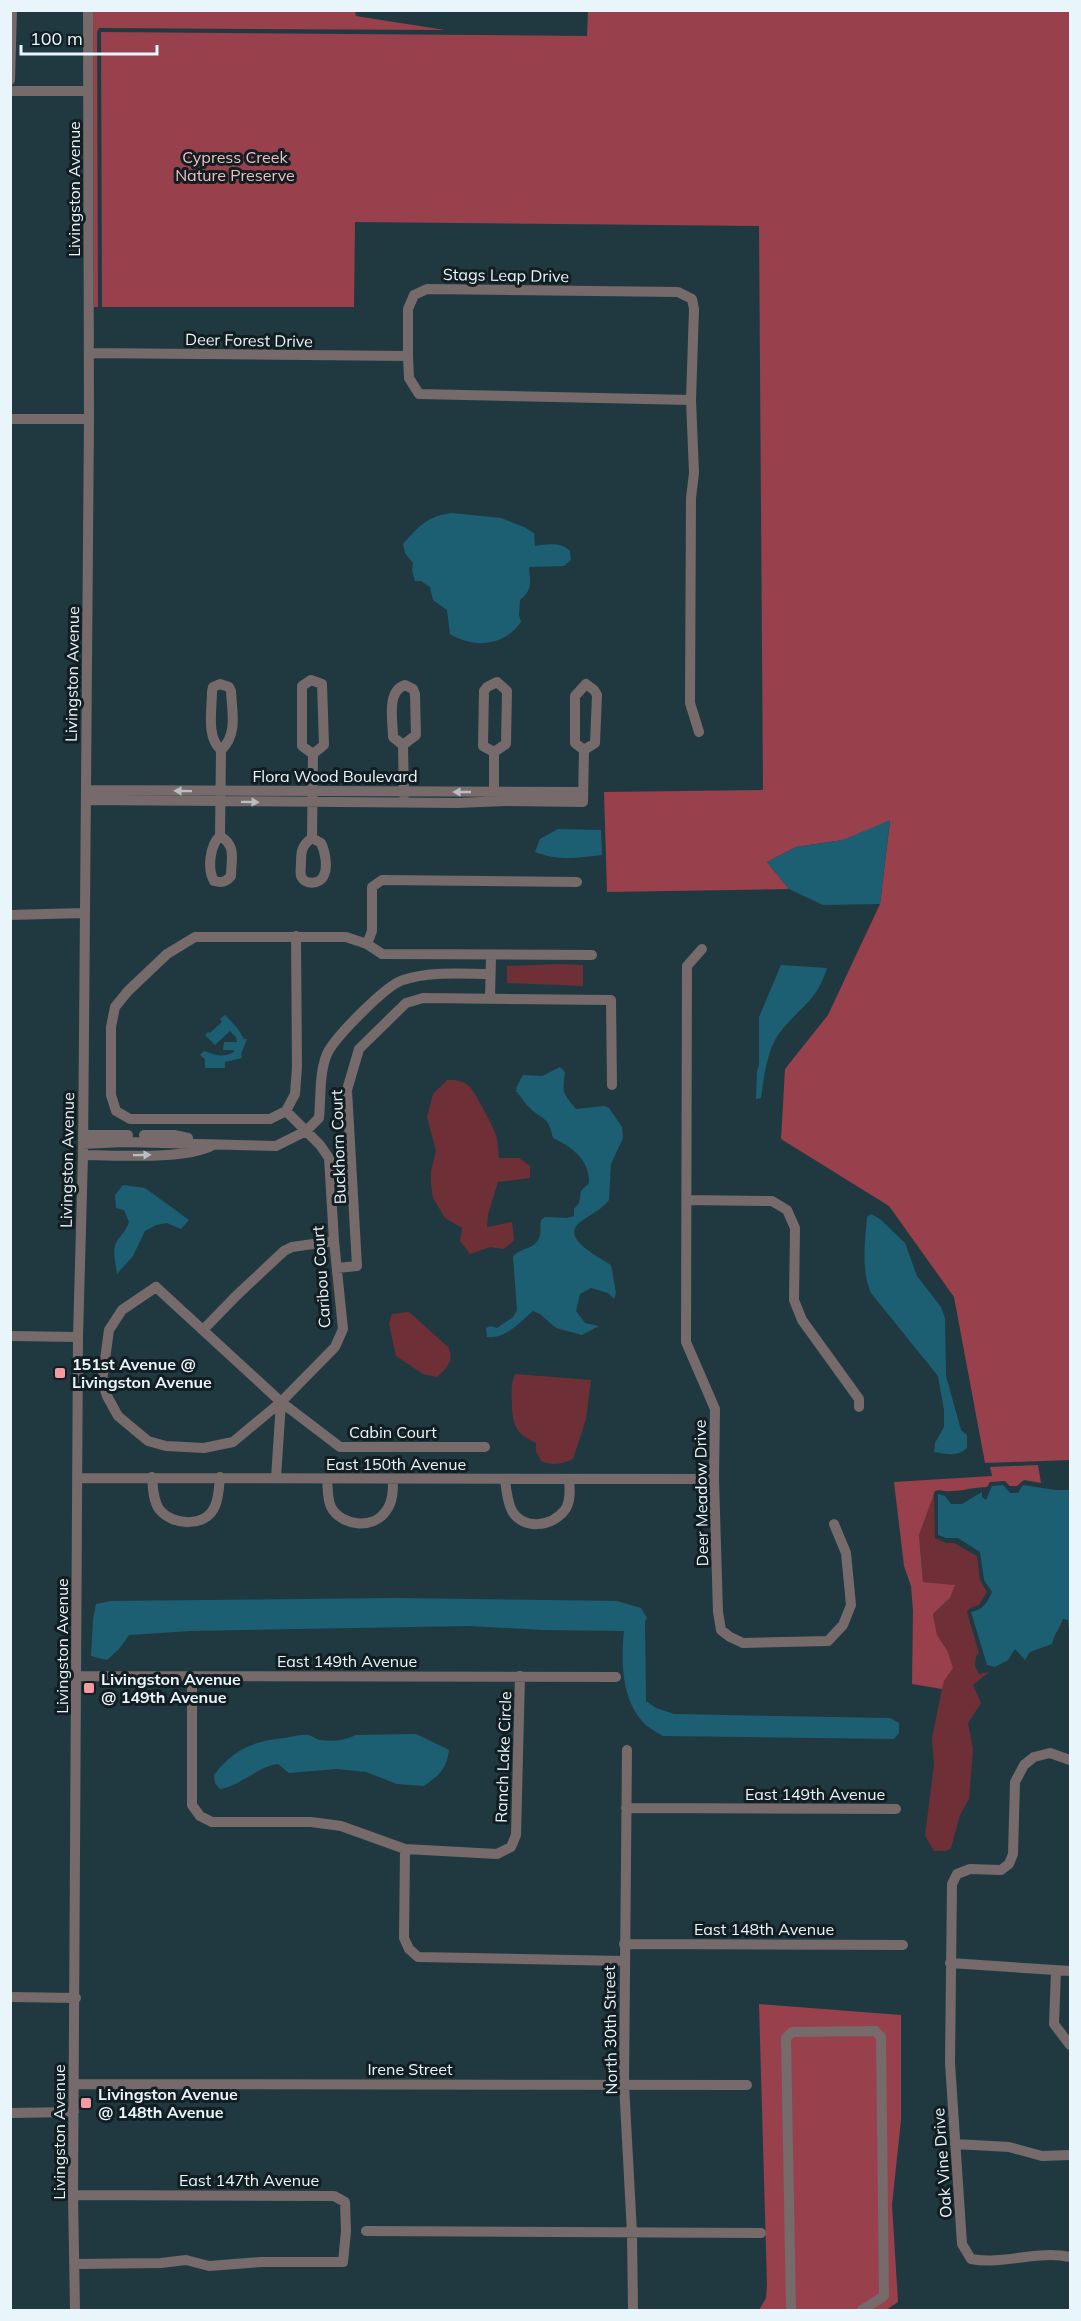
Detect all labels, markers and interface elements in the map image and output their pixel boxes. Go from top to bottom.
scale bar [21,18,158,56]
text: 100 m [30,27,83,50]
street label: Livingston Avenue [64,121,84,257]
park label: Cypress Creek Nature Preserve [175,147,295,185]
street label: Stags Leap Drive [443,264,569,286]
street label: Deer Forest Drive [185,329,313,351]
street label: Livingston Avenue [61,606,83,742]
street label: Flora Wood Boulevard [252,766,418,786]
one-way arrow [173,786,192,796]
one-way arrow [452,787,471,797]
one-way arrow [240,797,259,807]
street label: Buckhorn Court [326,1089,350,1205]
street label: Livingston Avenue [56,1092,78,1228]
one-way arrow [132,1150,151,1159]
street label: Caribou Court [307,1225,335,1329]
place label: 151st Avenue @ Livingston Avenue [72,1354,212,1392]
marker: 151st Avenue @ Livingston Avenue [53,1366,67,1380]
street label: Deer Meadow Drive [690,1419,712,1567]
street label: Cabin Court [349,1422,437,1442]
street label: East 150th Avenue [326,1454,466,1474]
street label: Livingston Avenue [52,1578,72,1714]
street label: East 149th Avenue [277,1651,417,1671]
place label: Livingston Avenue @ 149th Avenue [101,1669,241,1707]
marker: Livingston Avenue @ 149th Avenue [82,1681,96,1695]
street label: Ranch Lake Circle [491,1691,515,1823]
street label: East 149th Avenue [745,1784,885,1804]
street label: East 148th Avenue [694,1919,834,1939]
street label: North 30th Street [599,1965,621,2095]
street label: Irene Street [367,2059,453,2079]
street label: Livingston Avenue [49,2064,69,2200]
place label: Livingston Avenue @ 148th Avenue [98,2084,238,2122]
marker: Livingston Avenue @ 148th Avenue [79,2096,93,2110]
street label: Oak Vine Drive [928,2107,956,2219]
street label: East 147th Avenue [179,2170,319,2190]

